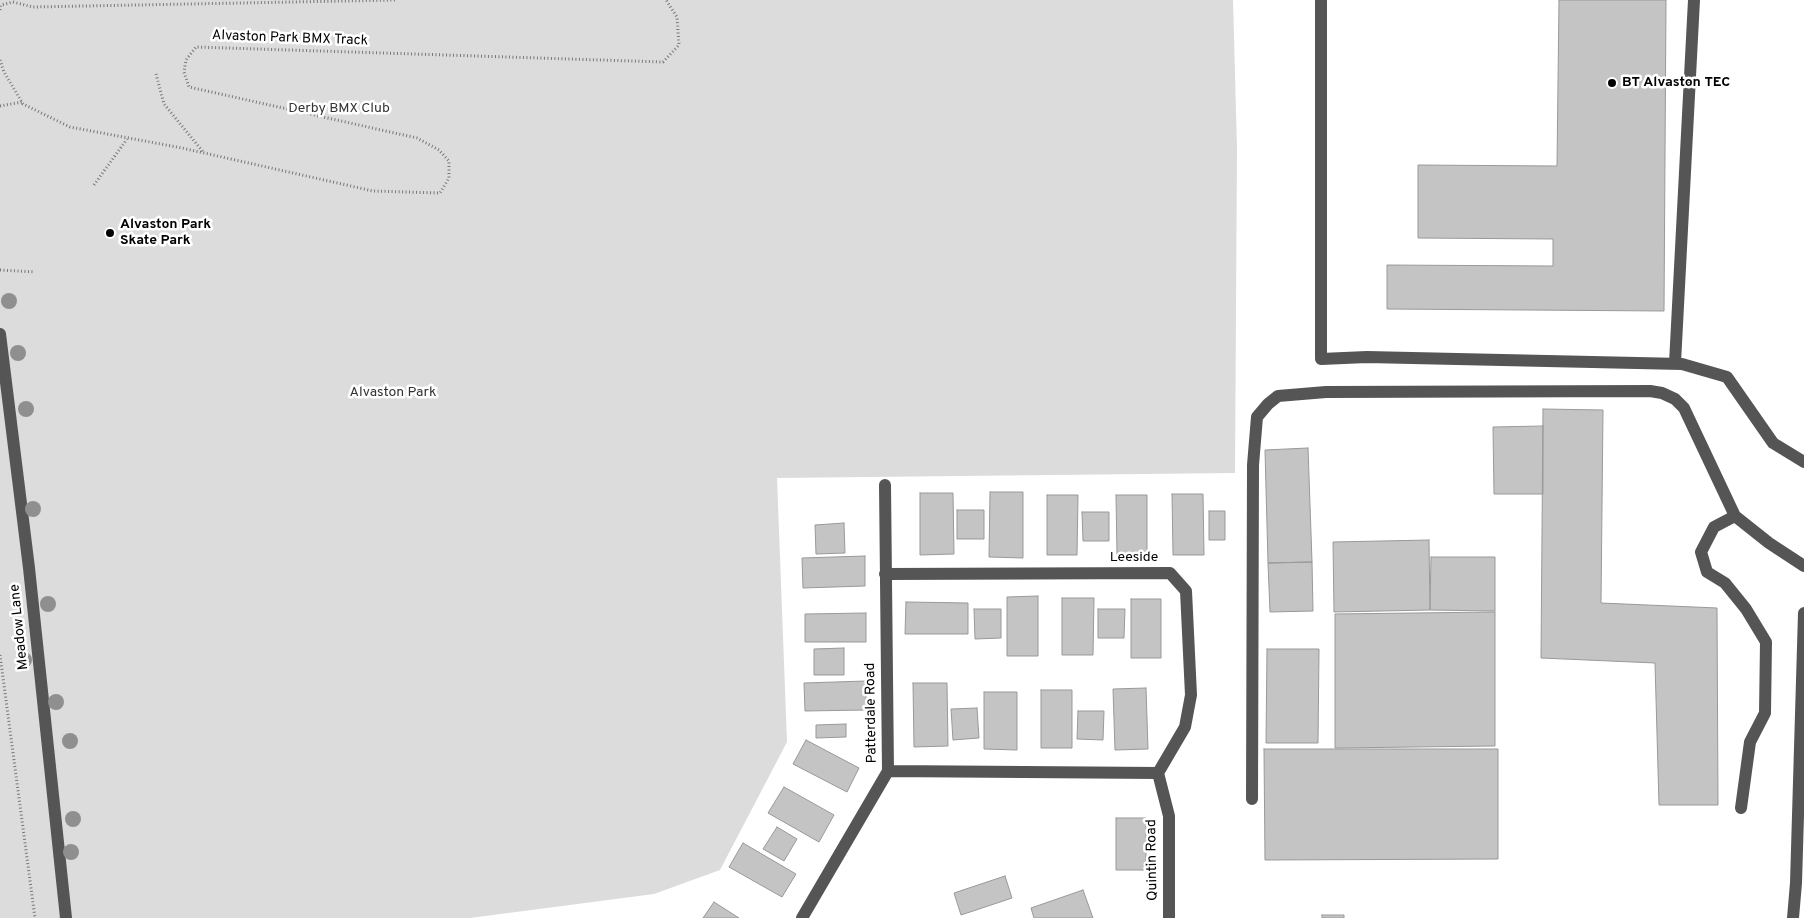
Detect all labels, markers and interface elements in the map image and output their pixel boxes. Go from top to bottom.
street label: Alvaston Park BMX Track [212,28,368,50]
place label: BT Alvaston TEC [1622,75,1730,91]
marker: BT Alvaston TEC [1606,77,1618,89]
park label: Derby BMX Club [288,101,390,117]
place label: Alvaston Park Skate Park [120,217,211,250]
marker: Alvaston Park Skate Park [104,227,116,239]
park label: Alvaston Park [350,385,436,401]
street label: Leeside [1110,550,1158,566]
street label: Meadow Lane [7,583,33,671]
street label: Patterdale Road [863,662,881,764]
street label: Quintin Road [1144,819,1162,901]

